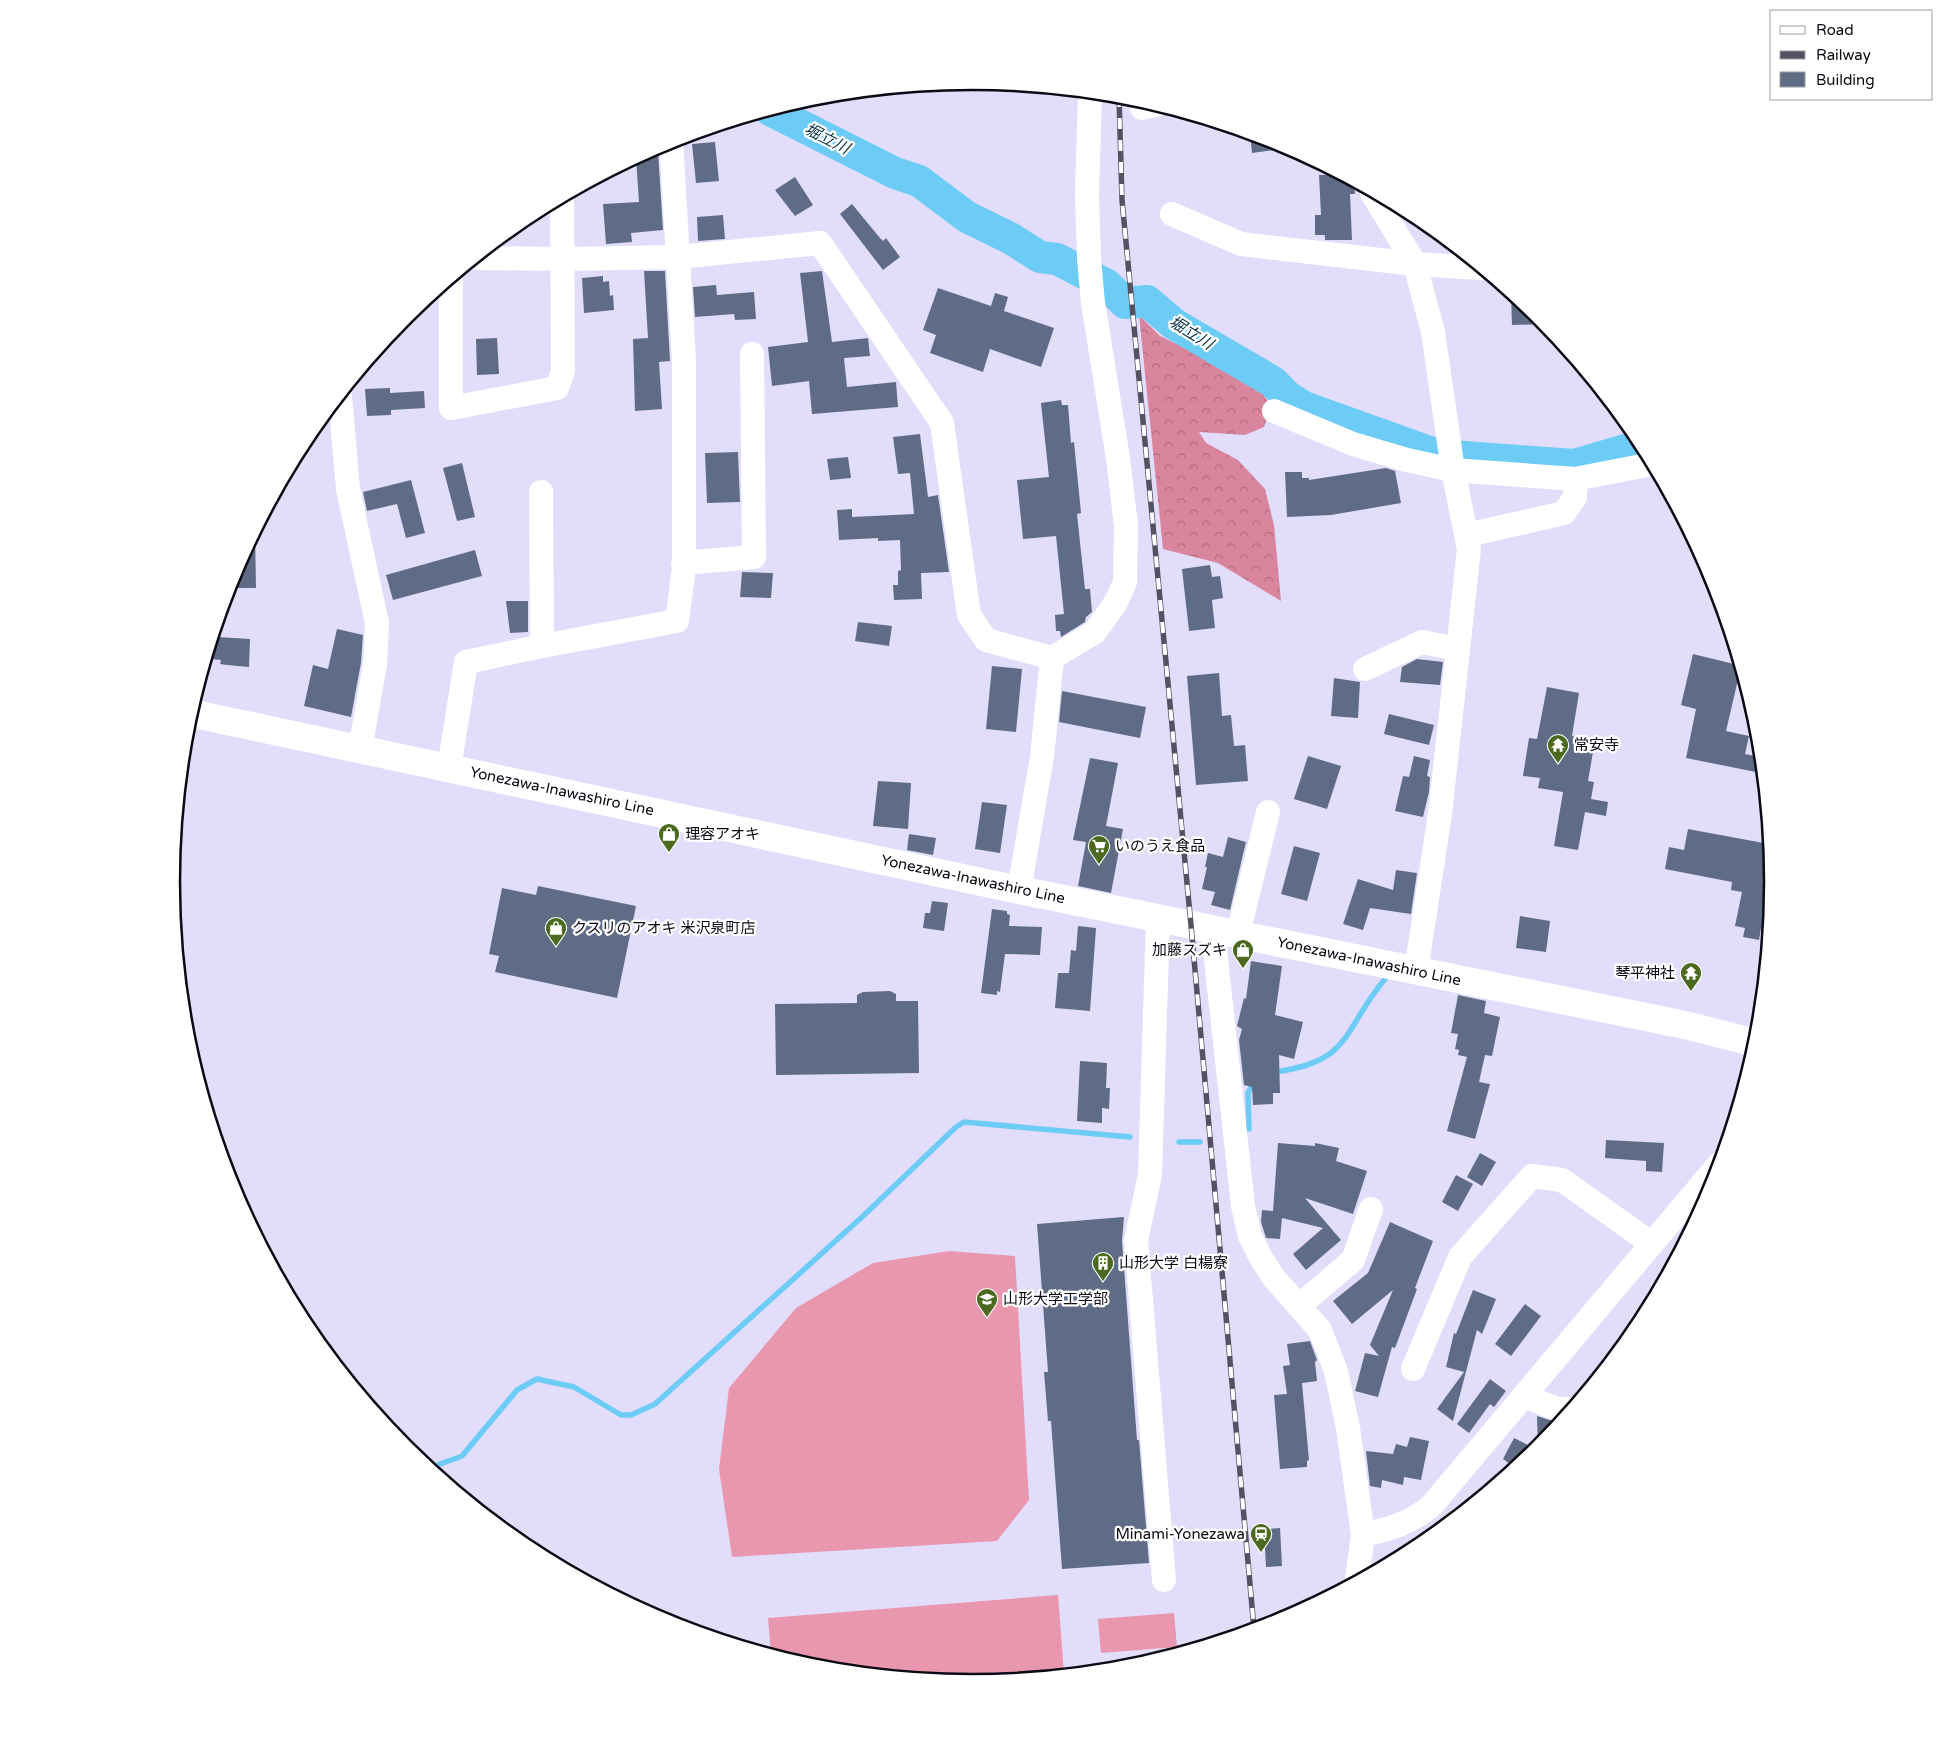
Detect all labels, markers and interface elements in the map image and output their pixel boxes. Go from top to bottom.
legend [1770,10,1933,100]
text: Road [1816,21,1854,39]
text: Railway [1816,46,1871,64]
text: Building [1816,71,1875,89]
water label: 堀立川 [801,119,855,160]
water label: 堀立川 [1165,312,1218,355]
temple icon: 常安寺 [1546,733,1570,764]
place label: 常安寺 [1574,736,1619,754]
street label: Yonezawa-Inawashiro Line [468,763,656,819]
shop icon: 理容アオキ [657,822,681,853]
place label: 理容アオキ [685,825,760,843]
supermarket icon: いのうえ食品 [1087,834,1111,865]
place label: いのうえ食品 [1115,837,1205,855]
street label: Yonezawa-Inawashiro Line [879,851,1067,907]
shop icon: クスリのアオキ 米沢泉町店 [544,916,568,947]
place label: クスリのアオキ 米沢泉町店 [572,919,755,937]
street label: Yonezawa-Inawashiro Line [1275,933,1463,989]
shop icon: 加藤スズキ [1231,938,1255,969]
place label: 加藤スズキ [1152,941,1227,959]
temple icon: 琴平神社 [1679,961,1703,992]
place label: 琴平神社 [1615,964,1675,982]
building icon: 山形大学 白楊寮 [1091,1251,1115,1282]
place label: 山形大学 白楊寮 [1119,1254,1228,1272]
school or university icon: 山形大学工学部 [975,1287,999,1318]
place label: 山形大学工学部 [1003,1290,1108,1308]
station icon: Minami-Yonezawa [1249,1522,1273,1553]
place label: Minami-Yonezawa [1116,1525,1245,1543]

